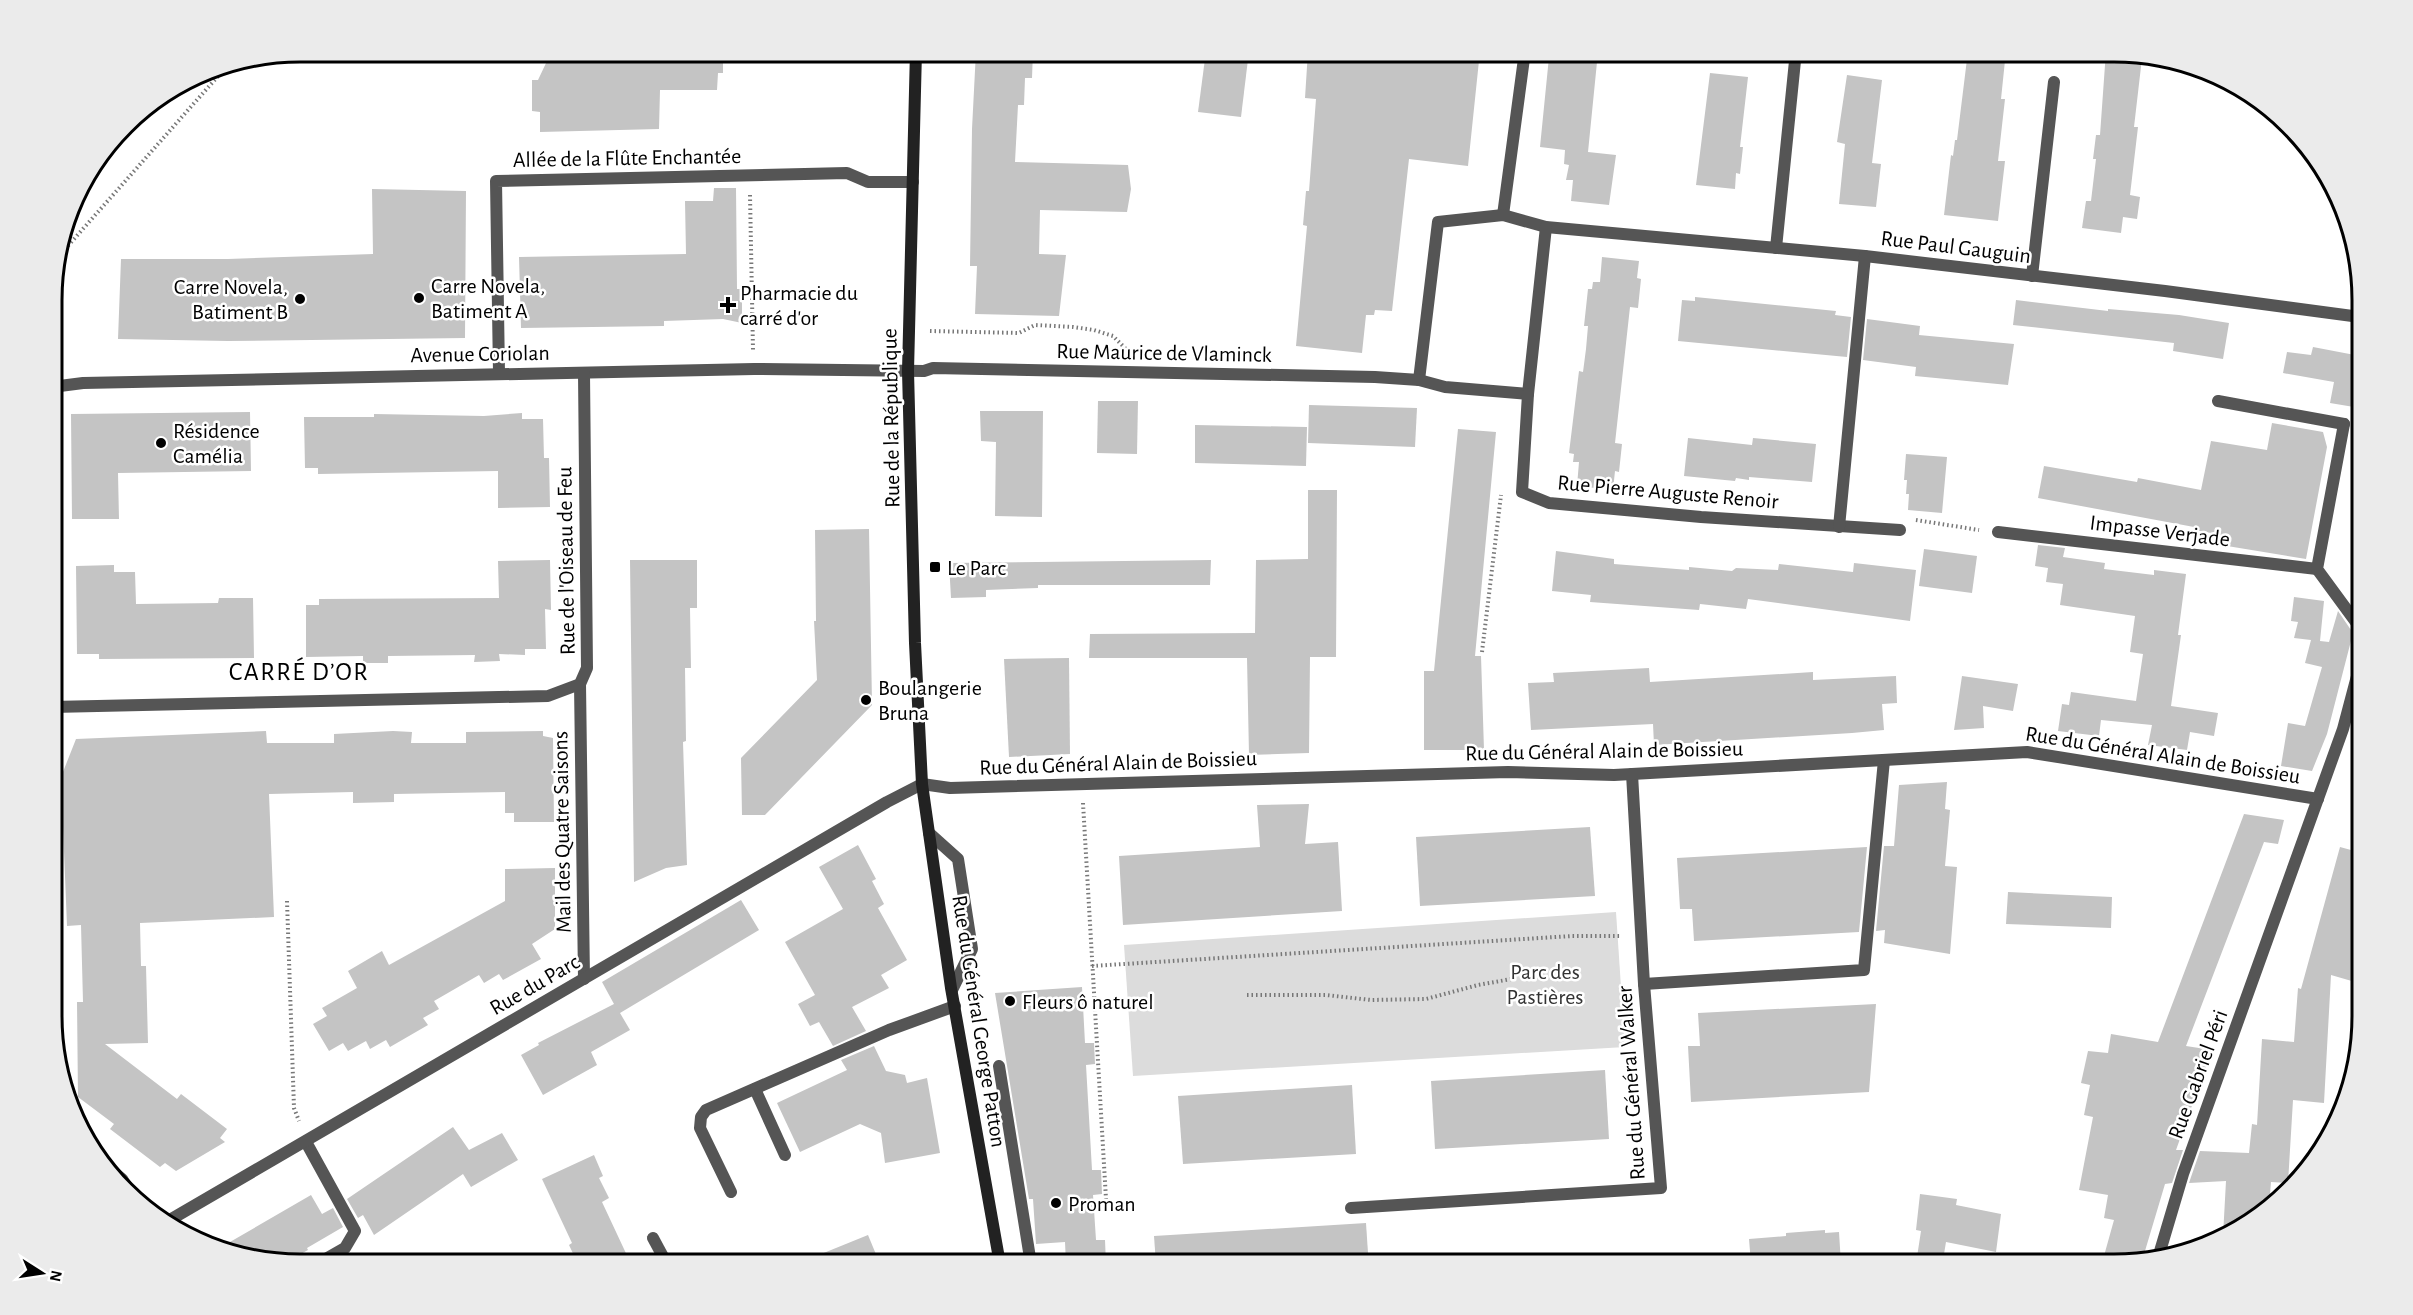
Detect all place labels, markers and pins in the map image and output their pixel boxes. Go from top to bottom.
place label: Carre Novela, Batiment A [431,275,545,322]
place label: Carre Novela, Batiment B [174,276,288,323]
place label: Pharmacie du carré d'or [740,282,858,329]
marker: Carre Novela, Batiment A [412,291,426,305]
marker: Carre Novela, Batiment B [293,292,307,306]
marker: Pharmacie du carré d'or [721,298,735,312]
place label: Résidence Camélia [173,420,260,467]
marker: Résidence Camélia [154,436,168,450]
place label: Le Parc [947,557,1007,579]
marker: Le Parc [928,560,942,574]
place label: Boulangerie Bruna [878,677,982,724]
marker: Boulangerie Bruna [859,693,873,707]
place label: Fleurs ô naturel [1022,991,1154,1013]
marker: Fleurs ô naturel [1003,994,1017,1008]
place label: Proman [1068,1193,1136,1215]
marker: Proman [1049,1196,1063,1210]

